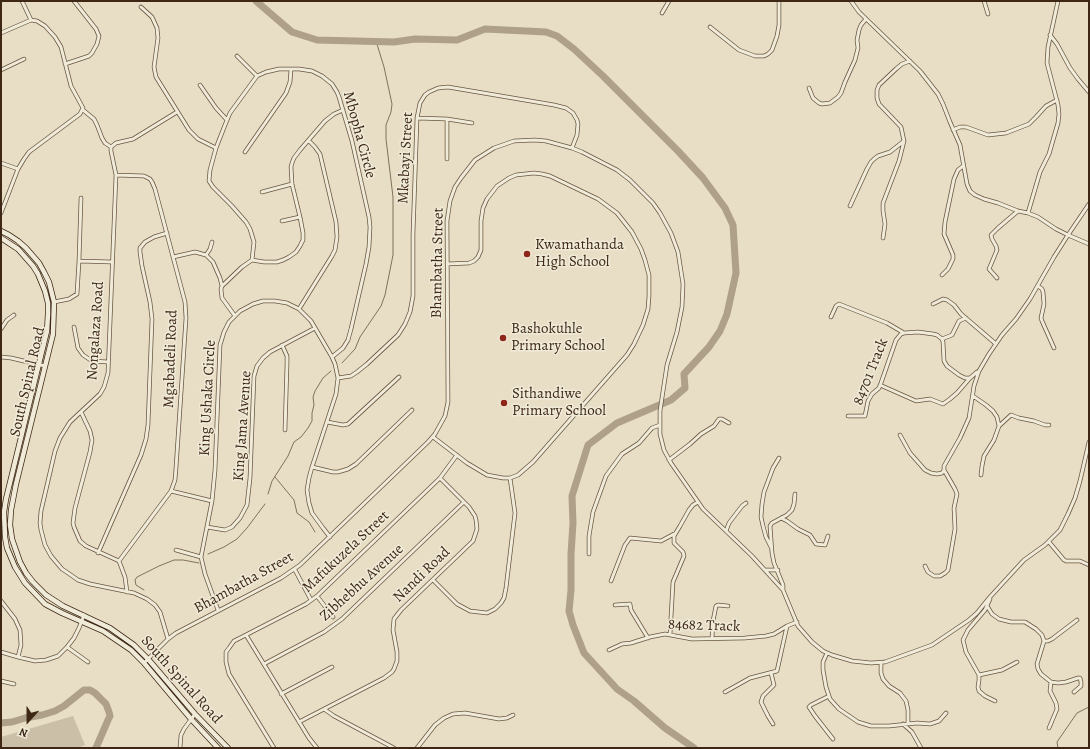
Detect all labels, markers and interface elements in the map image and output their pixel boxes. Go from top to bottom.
street label: Mbopha Circle [339,90,379,180]
street label: Mkabayi Street [395,112,417,204]
street label: Bhambatha Street [428,207,448,319]
place label: Kwamathanda High School [535,236,624,271]
marker: Kwamathanda High School [522,249,532,259]
street label: Nongalaza Road [84,281,108,381]
street label: Mgabadeli Road [160,309,182,409]
place label: Bashokuhle Primary School [511,320,605,355]
street label: South Spinal Road [7,325,49,439]
marker: Bashokuhle Primary School [498,333,508,343]
street label: 84701 Track [849,336,893,408]
street label: King Ushaka Circle [196,339,220,457]
street label: King Jama Avenue [230,370,256,482]
place label: Sithandiwe Primary School [512,385,606,420]
marker: Sithandiwe Primary School [499,398,509,408]
street label: Mafukuzela Street [299,507,393,597]
street label: Zibhebhu Avenue [316,541,408,625]
street label: Nandi Road [390,543,454,607]
street label: Bhambatha Street [191,548,297,618]
street label: 84682 Track [667,616,741,636]
street label: South Spinal Road [137,632,225,728]
north arrow [8,701,48,741]
text: N [17,724,30,741]

